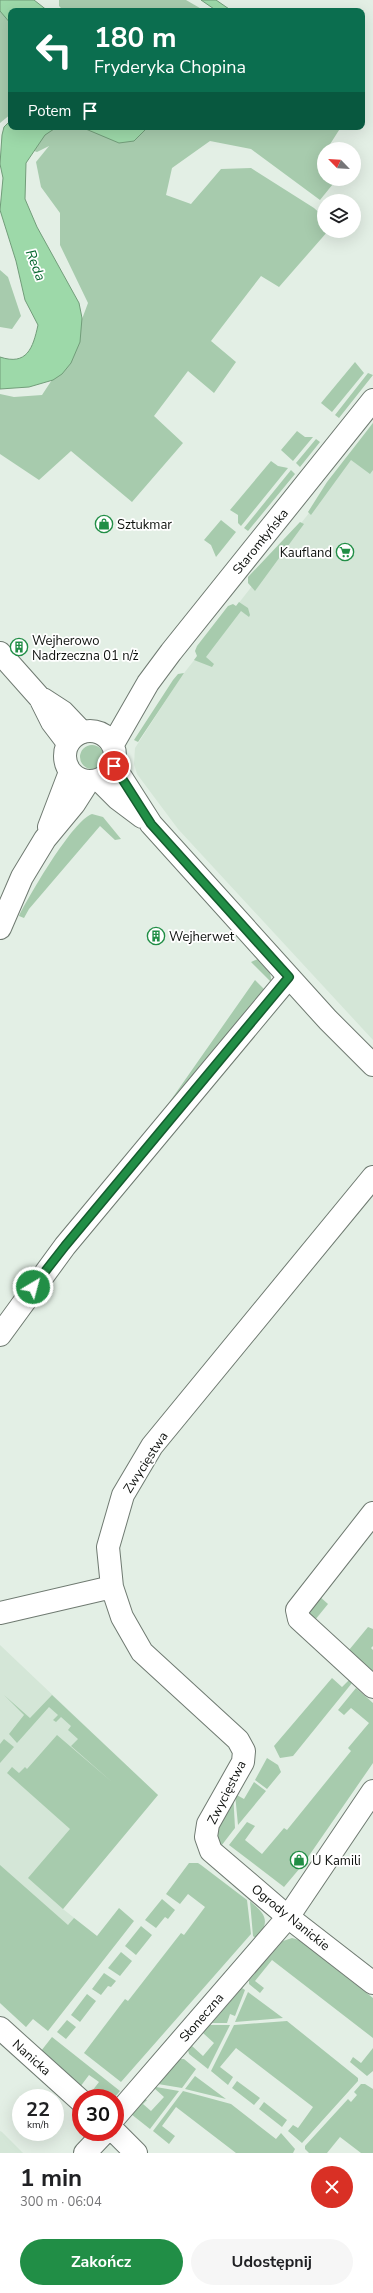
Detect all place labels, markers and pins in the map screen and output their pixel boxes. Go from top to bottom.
shop icon: Sztukmar [94,514,114,534]
place label: Sztukmar [117,516,172,534]
supermarket icon: Kaufland [335,542,355,562]
place label: Kaufland [280,544,332,562]
place label: Wejherowo Nadrzeczna 01 n/ż [32,632,138,665]
building icon: Wejherowo Nadrzeczna 01 n/ż [9,637,29,657]
pin [97,749,131,783]
building icon: Wejherwet [146,926,166,946]
place label: Wejherwet [169,928,235,946]
shop icon: U Kamili [289,1850,309,1870]
place label: U Kamili [312,1852,361,1870]

